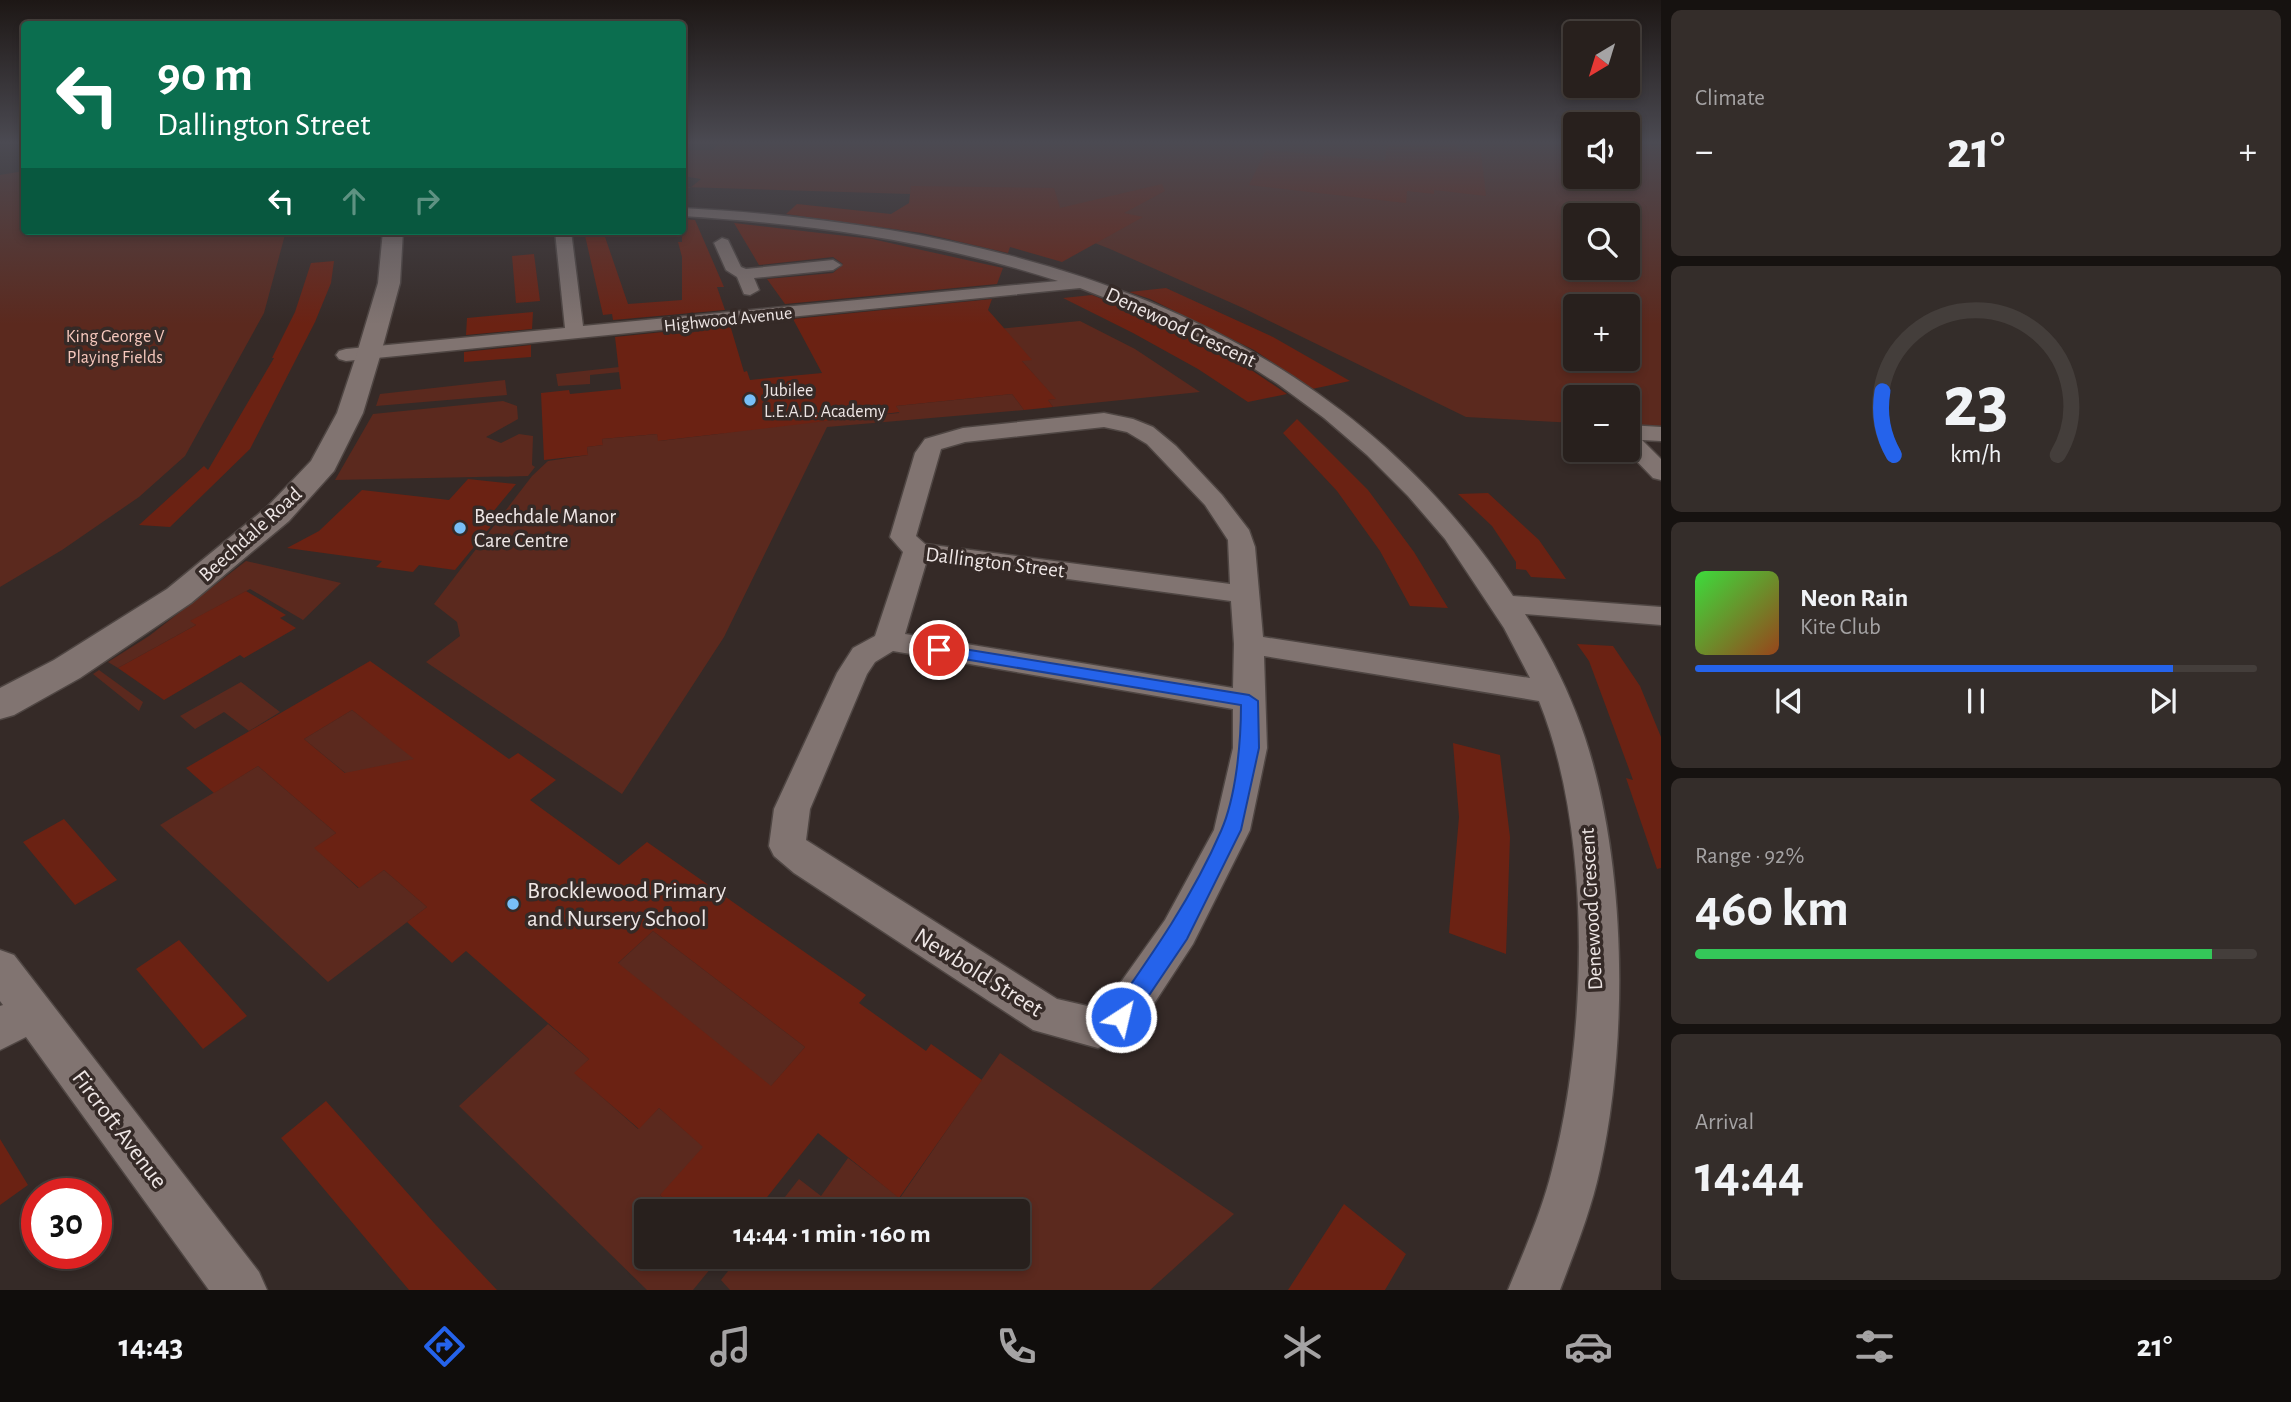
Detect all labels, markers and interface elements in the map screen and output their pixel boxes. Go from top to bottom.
north arrow [1563,21,1640,98]
map controls [1563,21,1640,462]
icon: left [42,49,133,140]
text: 90 m [157,51,253,100]
text: Climate [1695,87,1765,110]
text: Dallington Street [157,109,370,141]
button: sound [1563,112,1640,189]
text: 21° [1947,125,2005,177]
text: − [1695,133,1713,171]
text: + [2239,133,2257,171]
icon: left [262,182,300,220]
icon: ahead [335,182,373,220]
icon: right [408,182,446,220]
button: search [1563,203,1640,280]
street label: Denewood Crescent [1103,284,1259,371]
button: + [1563,294,1640,371]
street label: Highwood Avenue [663,304,793,336]
park label: King George V Playing Fields [66,328,165,367]
text: 23 [1943,367,2009,440]
place label: Jubilee L.E.A.D. Academy [764,382,886,421]
button: − [1563,385,1640,462]
marker: Jubilee L.E.A.D. Academy [742,392,758,408]
text: km/h [1950,442,2002,467]
street label: Beechdale Road [195,483,306,586]
place label: Beechdale Manor Care Centre [474,506,616,551]
marker: Beechdale Manor Care Centre [452,520,468,536]
street label: Dallington Street [924,544,1066,581]
text: Neon Rain [1800,585,1908,611]
text: Kite Club [1800,616,1881,639]
pin [909,620,969,680]
icon: arrive [920,631,958,669]
icon: previous [1770,682,1808,720]
icon: pause [1957,682,1995,720]
icon: next [2144,682,2182,720]
street label: Denewood Crescent [1577,827,1606,991]
text: Range · 92% [1695,845,1804,868]
place label: Brocklewood Primary and Nursery School [527,879,726,931]
text: 460 km [1695,883,1849,935]
marker: Brocklewood Primary and Nursery School [505,896,521,912]
street label: Newbold Street [910,924,1047,1022]
position arrow [1084,980,1158,1054]
street label: Fircroft Avenue [67,1066,171,1193]
text: Arrival [1695,1111,1754,1134]
text: 14:44 [1695,1149,1804,1201]
speed limit sign: 30 [21,1178,112,1269]
text: 14:44 · 1 min · 160 m [733,1221,931,1247]
icon: directions [420,1322,469,1371]
icon: music [706,1322,755,1371]
icon: phone [992,1322,1041,1371]
icon: climate [1278,1322,1327,1371]
icon: car [1564,1322,1613,1371]
icon: filters [1850,1322,1899,1371]
text: 14:43 [119,1330,183,1362]
text: 21° [2136,1330,2172,1362]

